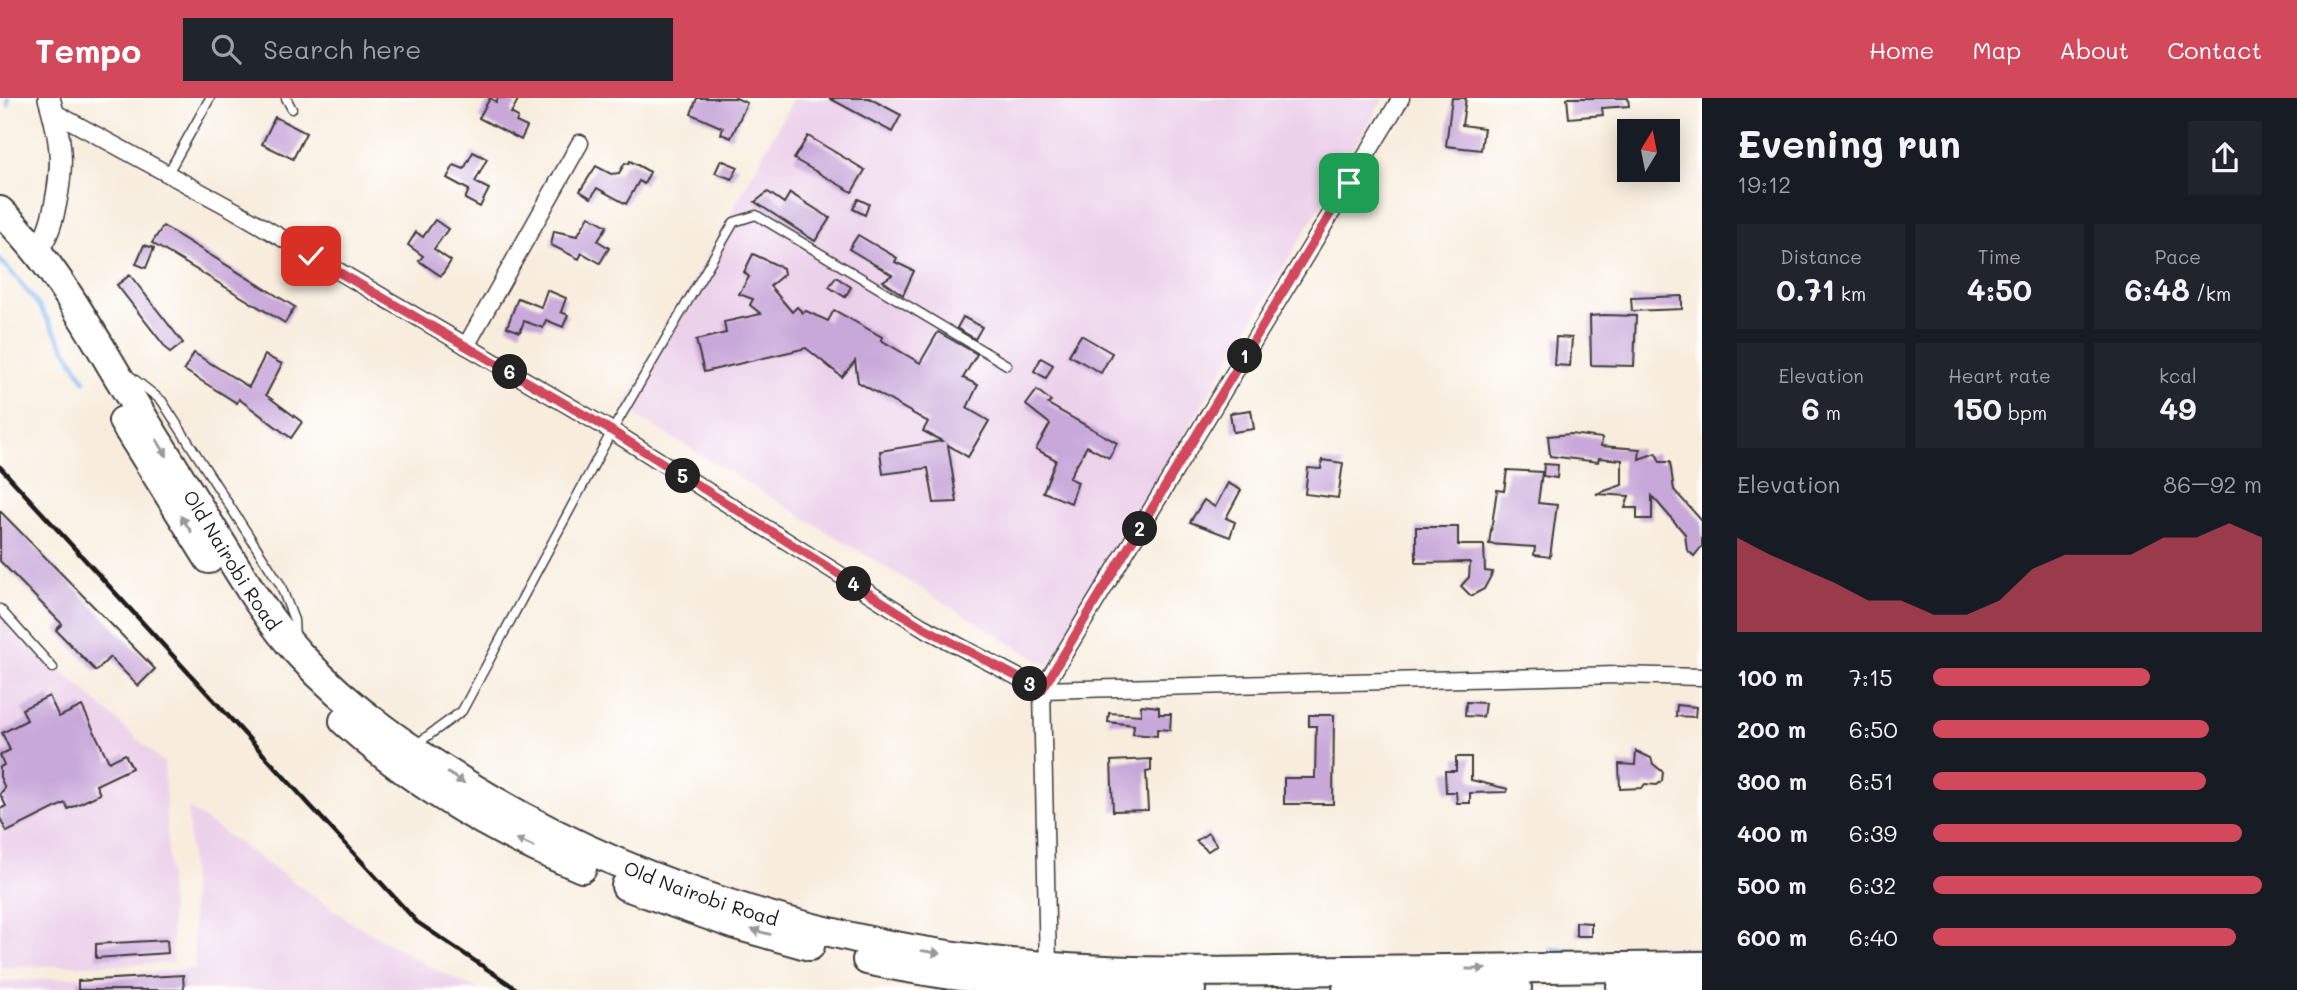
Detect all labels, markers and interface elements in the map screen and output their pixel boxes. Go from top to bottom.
search box [183,18,673,81]
text: Tempo [35,28,141,71]
icon: search [207,30,245,68]
text: Search here [263,32,421,66]
text: Home [1869,34,1934,65]
text: Map [1972,34,2021,65]
text: About [2059,34,2129,65]
text: Contact [2167,34,2262,65]
text: Evening run [1737,118,1961,168]
north arrow [1617,119,1680,182]
map controls [1617,119,1680,182]
button: share [2188,121,2262,195]
pin [1319,153,1379,213]
icon: arrive [1330,164,1368,202]
text: 19:12 [1737,169,1791,199]
pin [281,226,341,286]
icon: check [292,237,330,275]
text: Distance [1780,244,1862,269]
text: Time [1978,244,2021,269]
text: Pace [2155,244,2201,269]
text: 0.71 [1776,269,1835,309]
text: 4:50 [1967,269,2032,309]
text: 6:48 [2125,269,2190,309]
text: km [1835,281,1866,306]
text: /km [2190,281,2231,306]
pin: 1 [1228,338,1262,374]
text: 1 [1240,343,1249,368]
pin: 6 [492,354,528,390]
text: 6 [504,359,515,384]
text: Elevation [1779,363,1864,388]
text: Heart rate [1948,363,2051,388]
text: kcal [2159,363,2197,388]
text: 6 [1801,388,1820,428]
text: 150 [1952,388,2002,428]
text: 49 [2159,388,2196,428]
text: m [1820,400,1841,425]
text: bpm [2002,400,2047,425]
one-way arrow [156,439,169,458]
pin: 5 [666,458,700,494]
text: 5 [677,463,688,488]
text: Elevation [1737,469,1840,499]
text: 86–92 m [2163,469,2262,499]
street label: Old Nairobi Road [179,485,287,635]
pin: 2 [1122,512,1158,546]
one-way arrow [180,515,193,534]
text: 2 [1134,516,1145,541]
pin: 4 [836,566,872,602]
text: 4 [847,571,860,596]
text: 100 m [1737,662,1803,692]
text: 7:15 [1849,662,1893,692]
pin: 3 [1012,666,1048,702]
text: 3 [1024,671,1035,696]
text: 200 m [1737,714,1806,744]
text: 6:50 [1849,714,1898,744]
text: 300 m [1737,766,1807,796]
text: 6:51 [1849,766,1894,796]
one-way arrow [446,771,466,784]
text: 400 m [1737,818,1808,848]
text: 6:39 [1849,818,1897,848]
one-way arrow [515,837,535,849]
street label: Old Nairobi Road [620,854,781,931]
text: 500 m [1737,870,1807,900]
text: 6:32 [1849,870,1896,900]
text: 600 m [1737,922,1807,952]
text: 6:40 [1849,922,1898,952]
one-way arrow [750,926,772,937]
one-way arrow [920,947,942,958]
one-way arrow [1466,963,1488,975]

